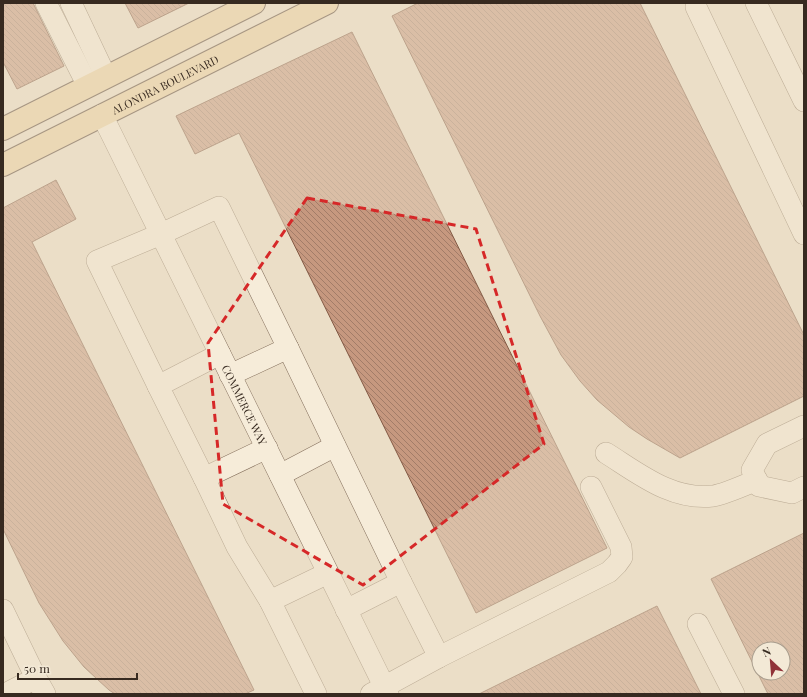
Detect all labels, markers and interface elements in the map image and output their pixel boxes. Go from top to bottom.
street label: ALONDRA BOULEVARD [108,51,221,117]
street label: COMMERCE WAY [219,362,271,448]
north arrow [751,641,791,681]
text: N [760,643,773,660]
scale bar [18,655,137,681]
text: 50 m [24,660,50,676]

